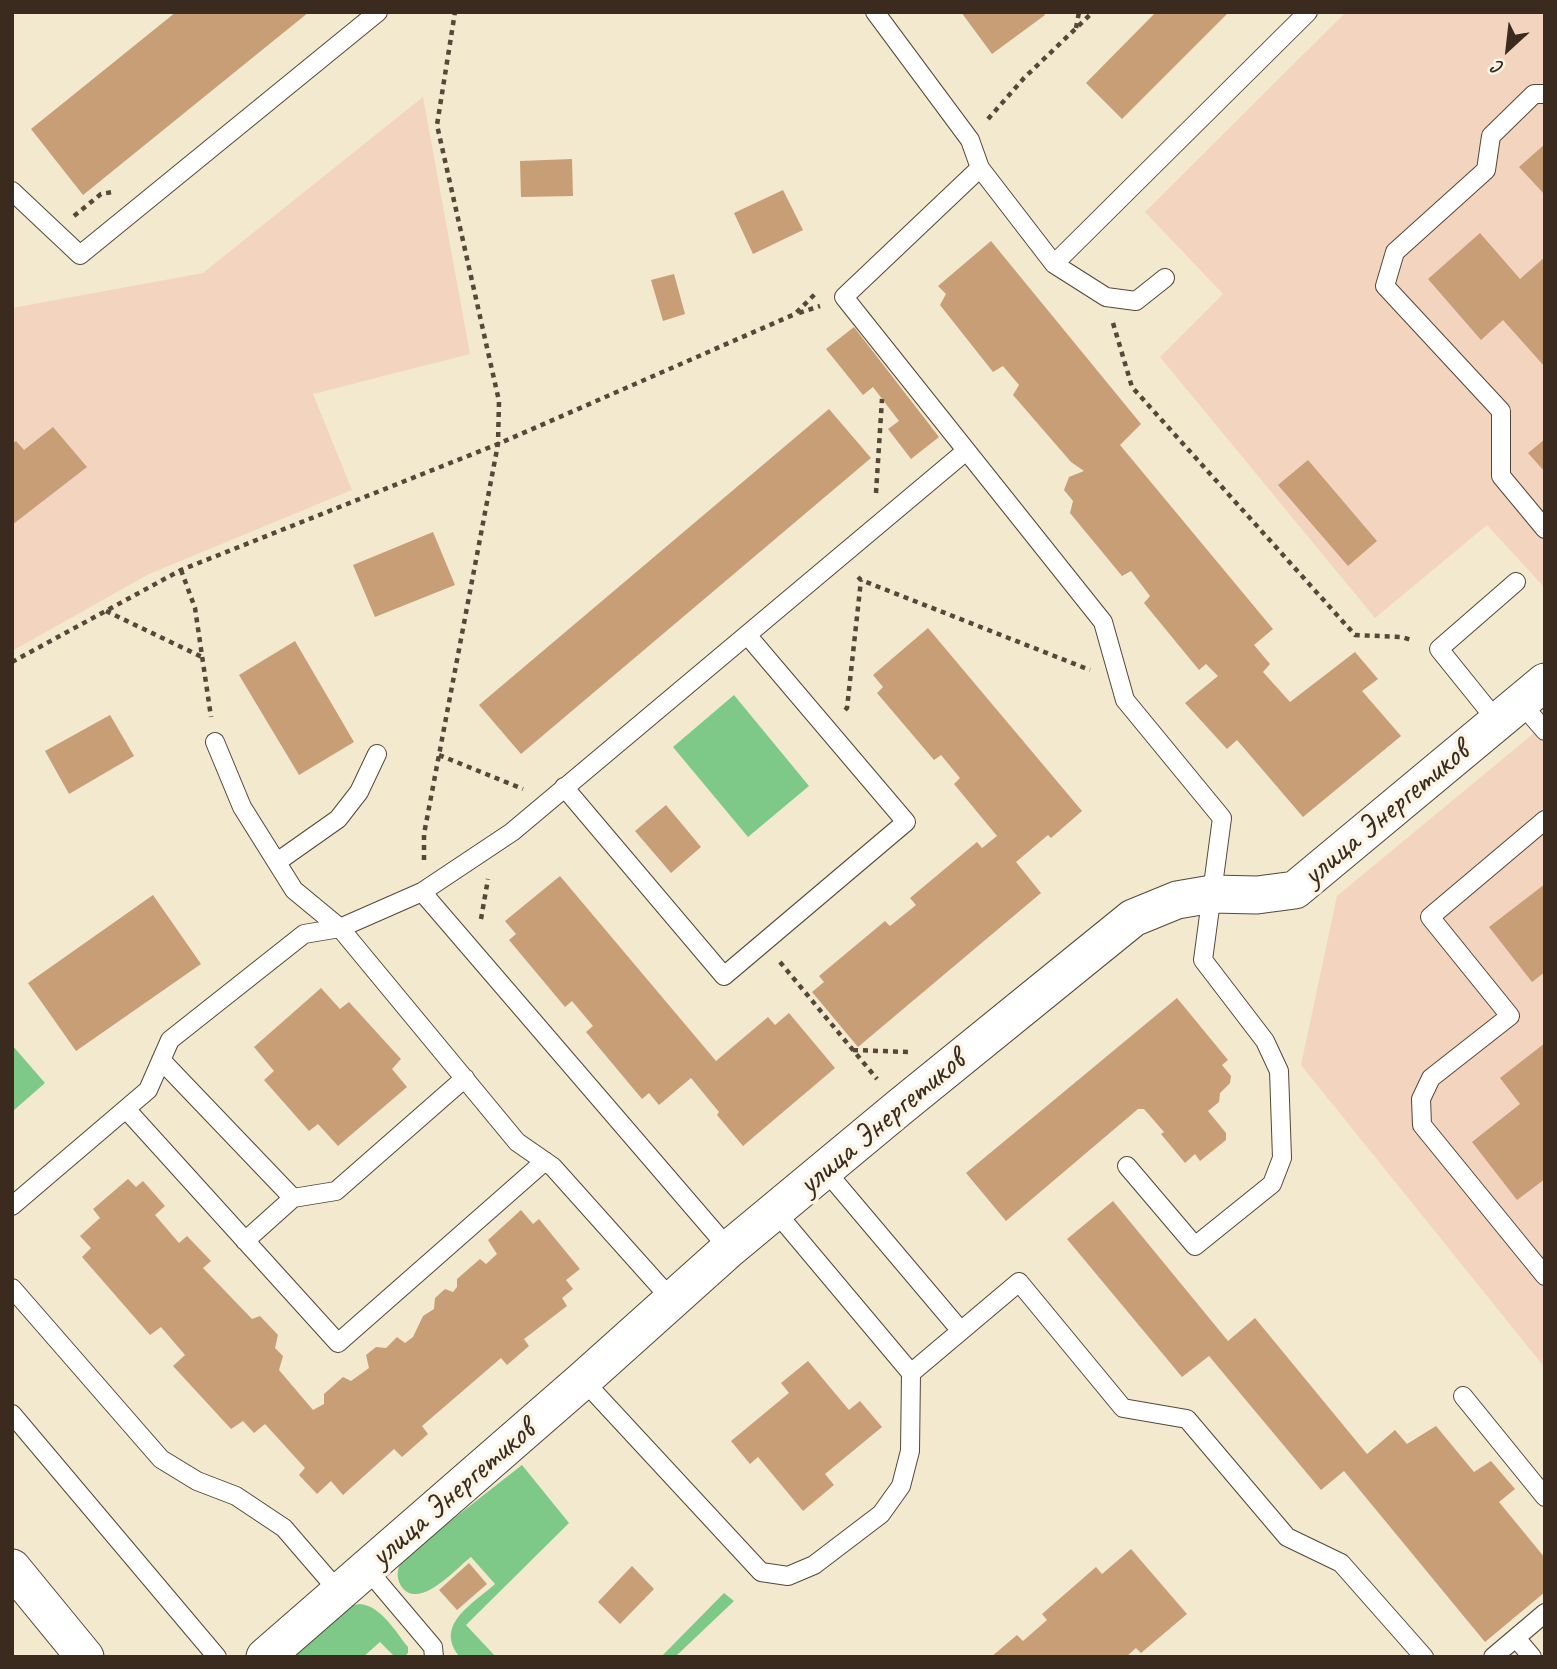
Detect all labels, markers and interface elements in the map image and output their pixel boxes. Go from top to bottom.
north arrow [1473,14,1543,84]
text: С [1489,55,1508,81]
street label: улица Энергетиков [1294,733,1478,895]
street label: улица Энергетиков [790,1042,974,1204]
street label: улица Энергетиков [362,1412,544,1576]

